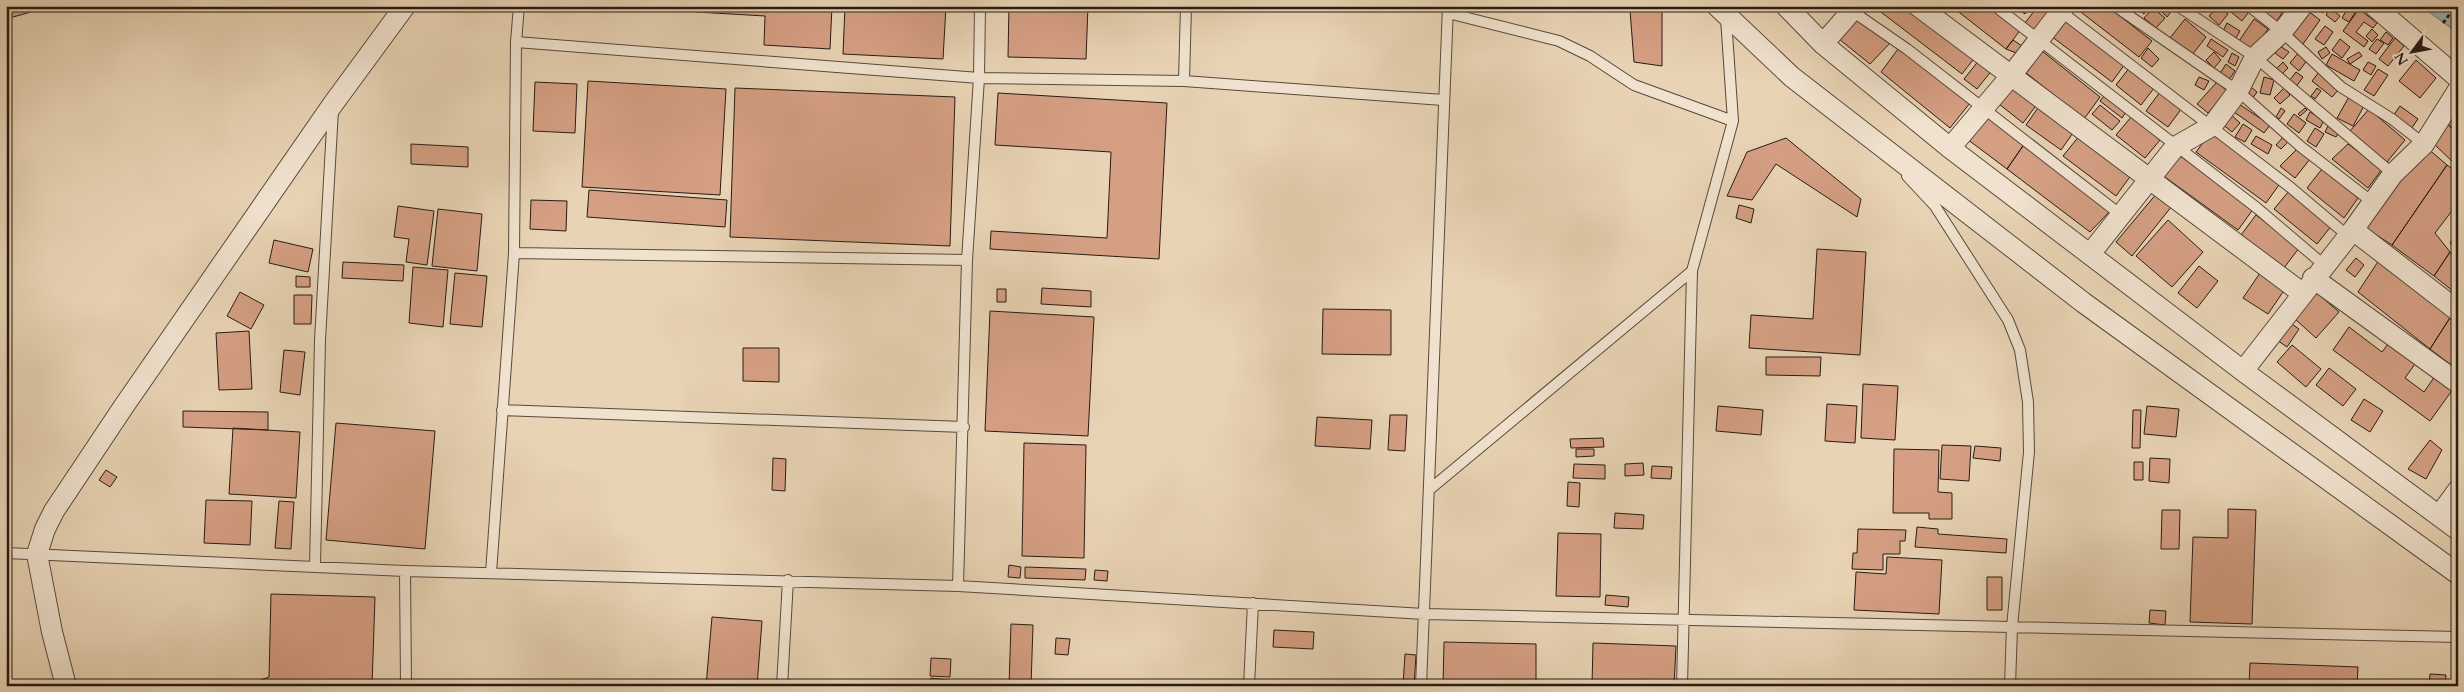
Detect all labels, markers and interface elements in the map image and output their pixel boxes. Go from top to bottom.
north arrow [2386,28,2436,78]
text: N [2390,48,2413,69]

